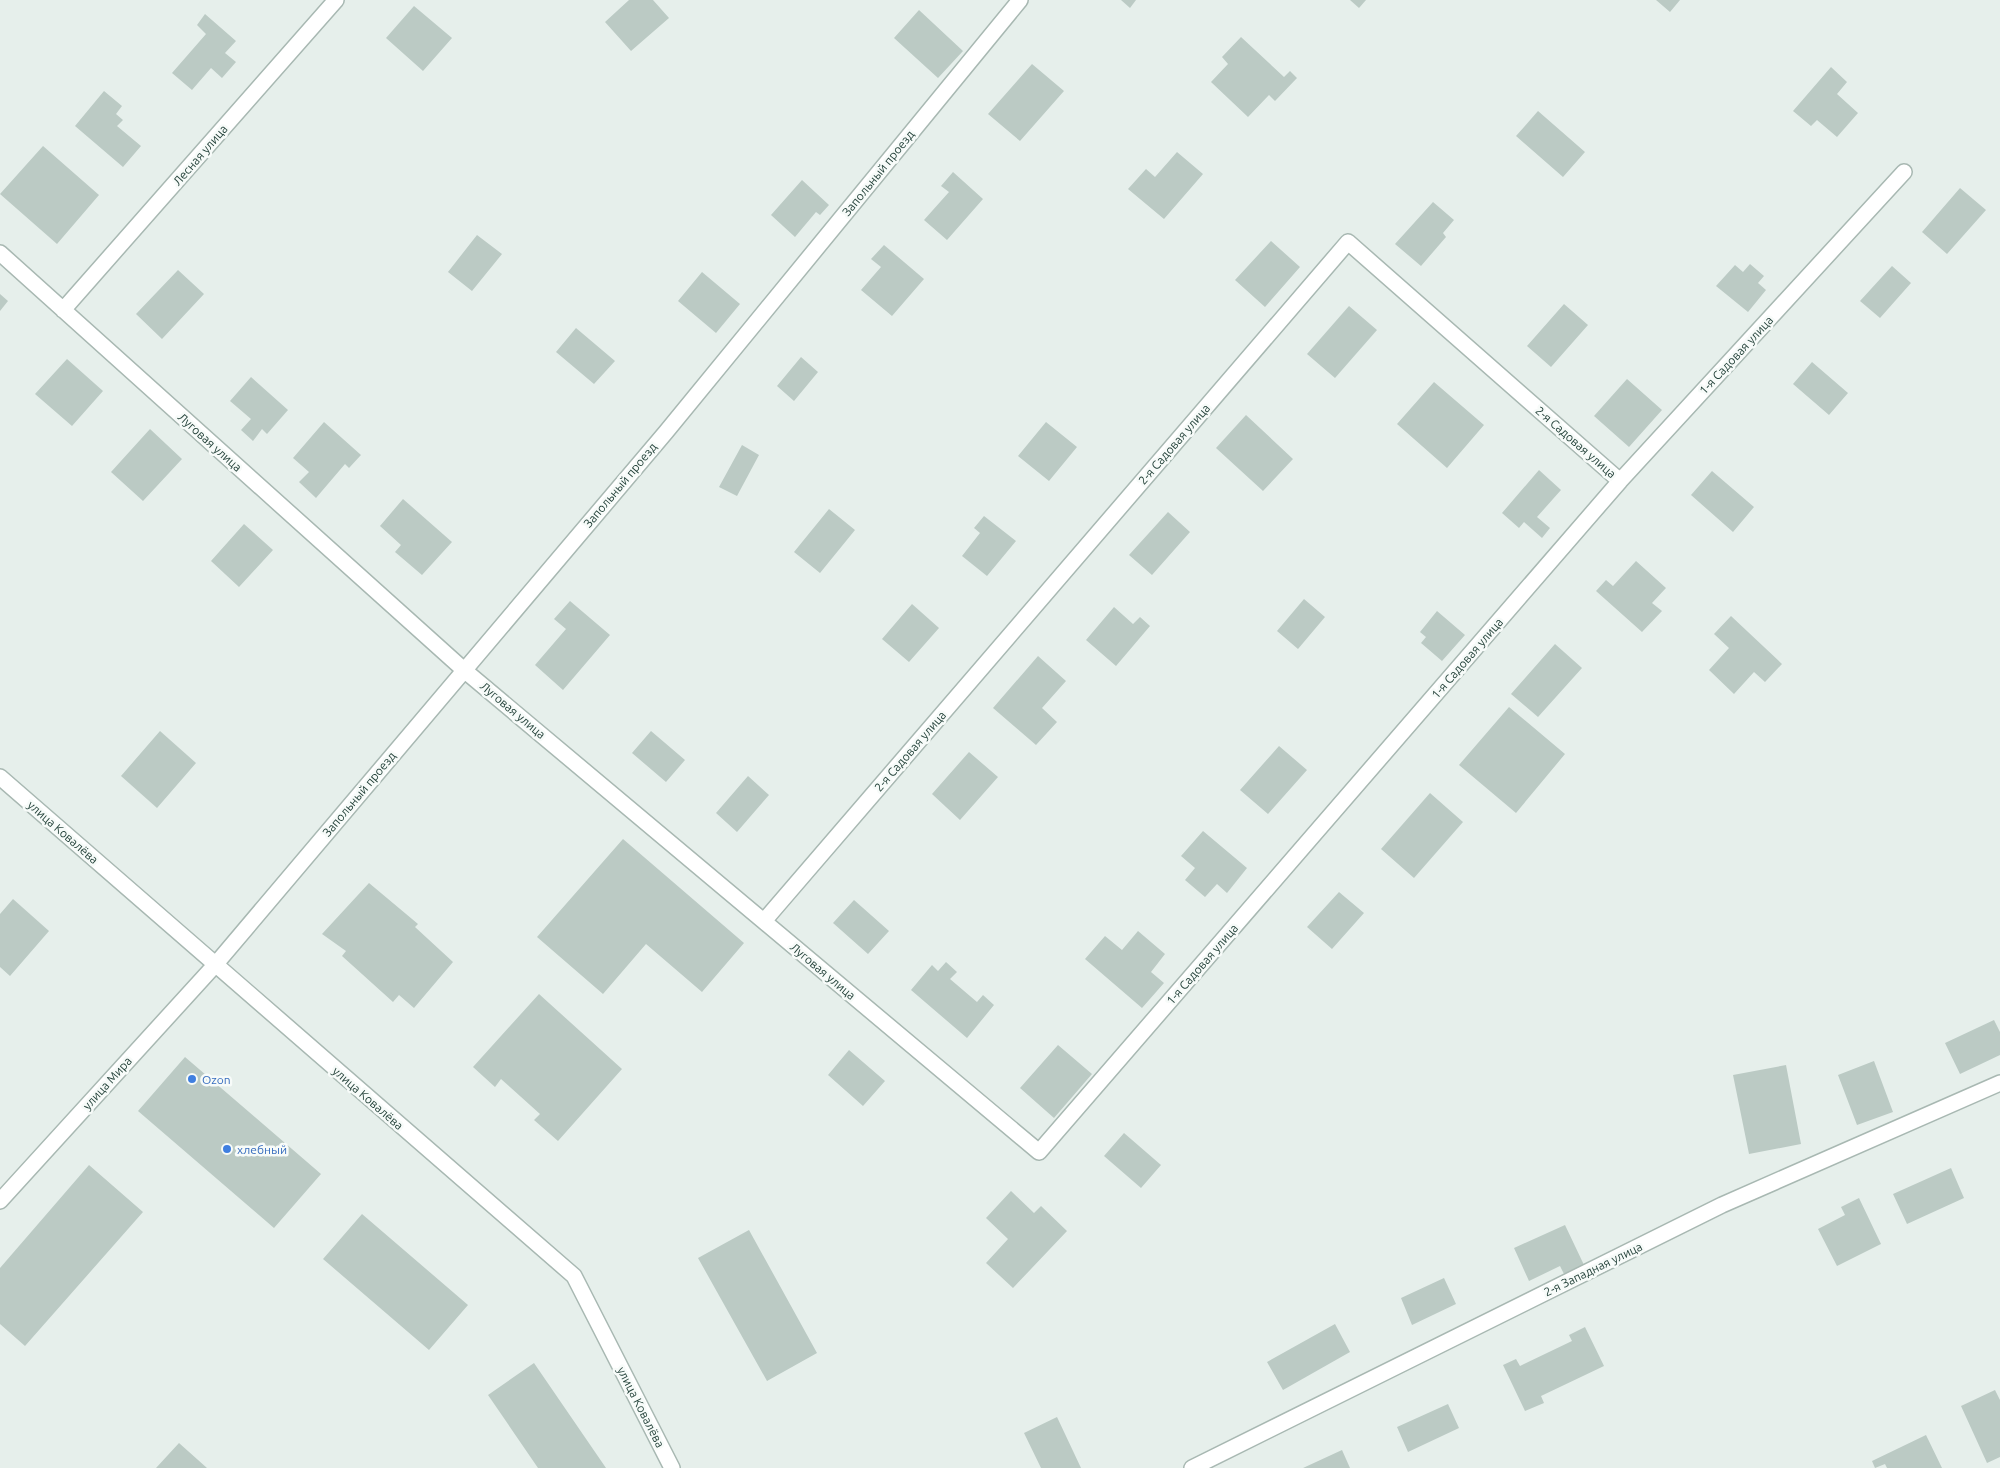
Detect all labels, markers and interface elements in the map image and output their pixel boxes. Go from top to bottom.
street label: Лесная улица [170,122,230,188]
street label: Запольный проезд [840,128,916,218]
street label: 1-я Садовая улица [1697,313,1775,397]
street label: 2-я Садовая улица [1136,401,1212,487]
street label: 2-я Садовая улица [1533,404,1619,480]
street label: Луговая улица [176,410,244,474]
street label: Запольный проезд [581,440,659,530]
street label: 1-я Садовая улица [1429,615,1505,701]
street label: Луговая улица [478,679,548,741]
street label: 2-я Садовая улица [872,708,948,794]
street label: Запольный проезд [320,749,398,839]
street label: улица Ковалёва [25,798,101,866]
street label: 1-я Садовая улица [1164,921,1240,1007]
street label: Луговая улица [788,940,858,1002]
street label: улица Мира [80,1054,134,1112]
street label: улица Ковалёва [330,1064,406,1132]
marker: Ozon [186,1073,198,1085]
place label: Ozon [202,1073,231,1086]
marker: хлебный [221,1143,233,1155]
place label: хлебный [237,1143,287,1156]
street label: 2-я Западная улица [1542,1240,1644,1298]
street label: улица Ковалёва [615,1364,667,1450]

